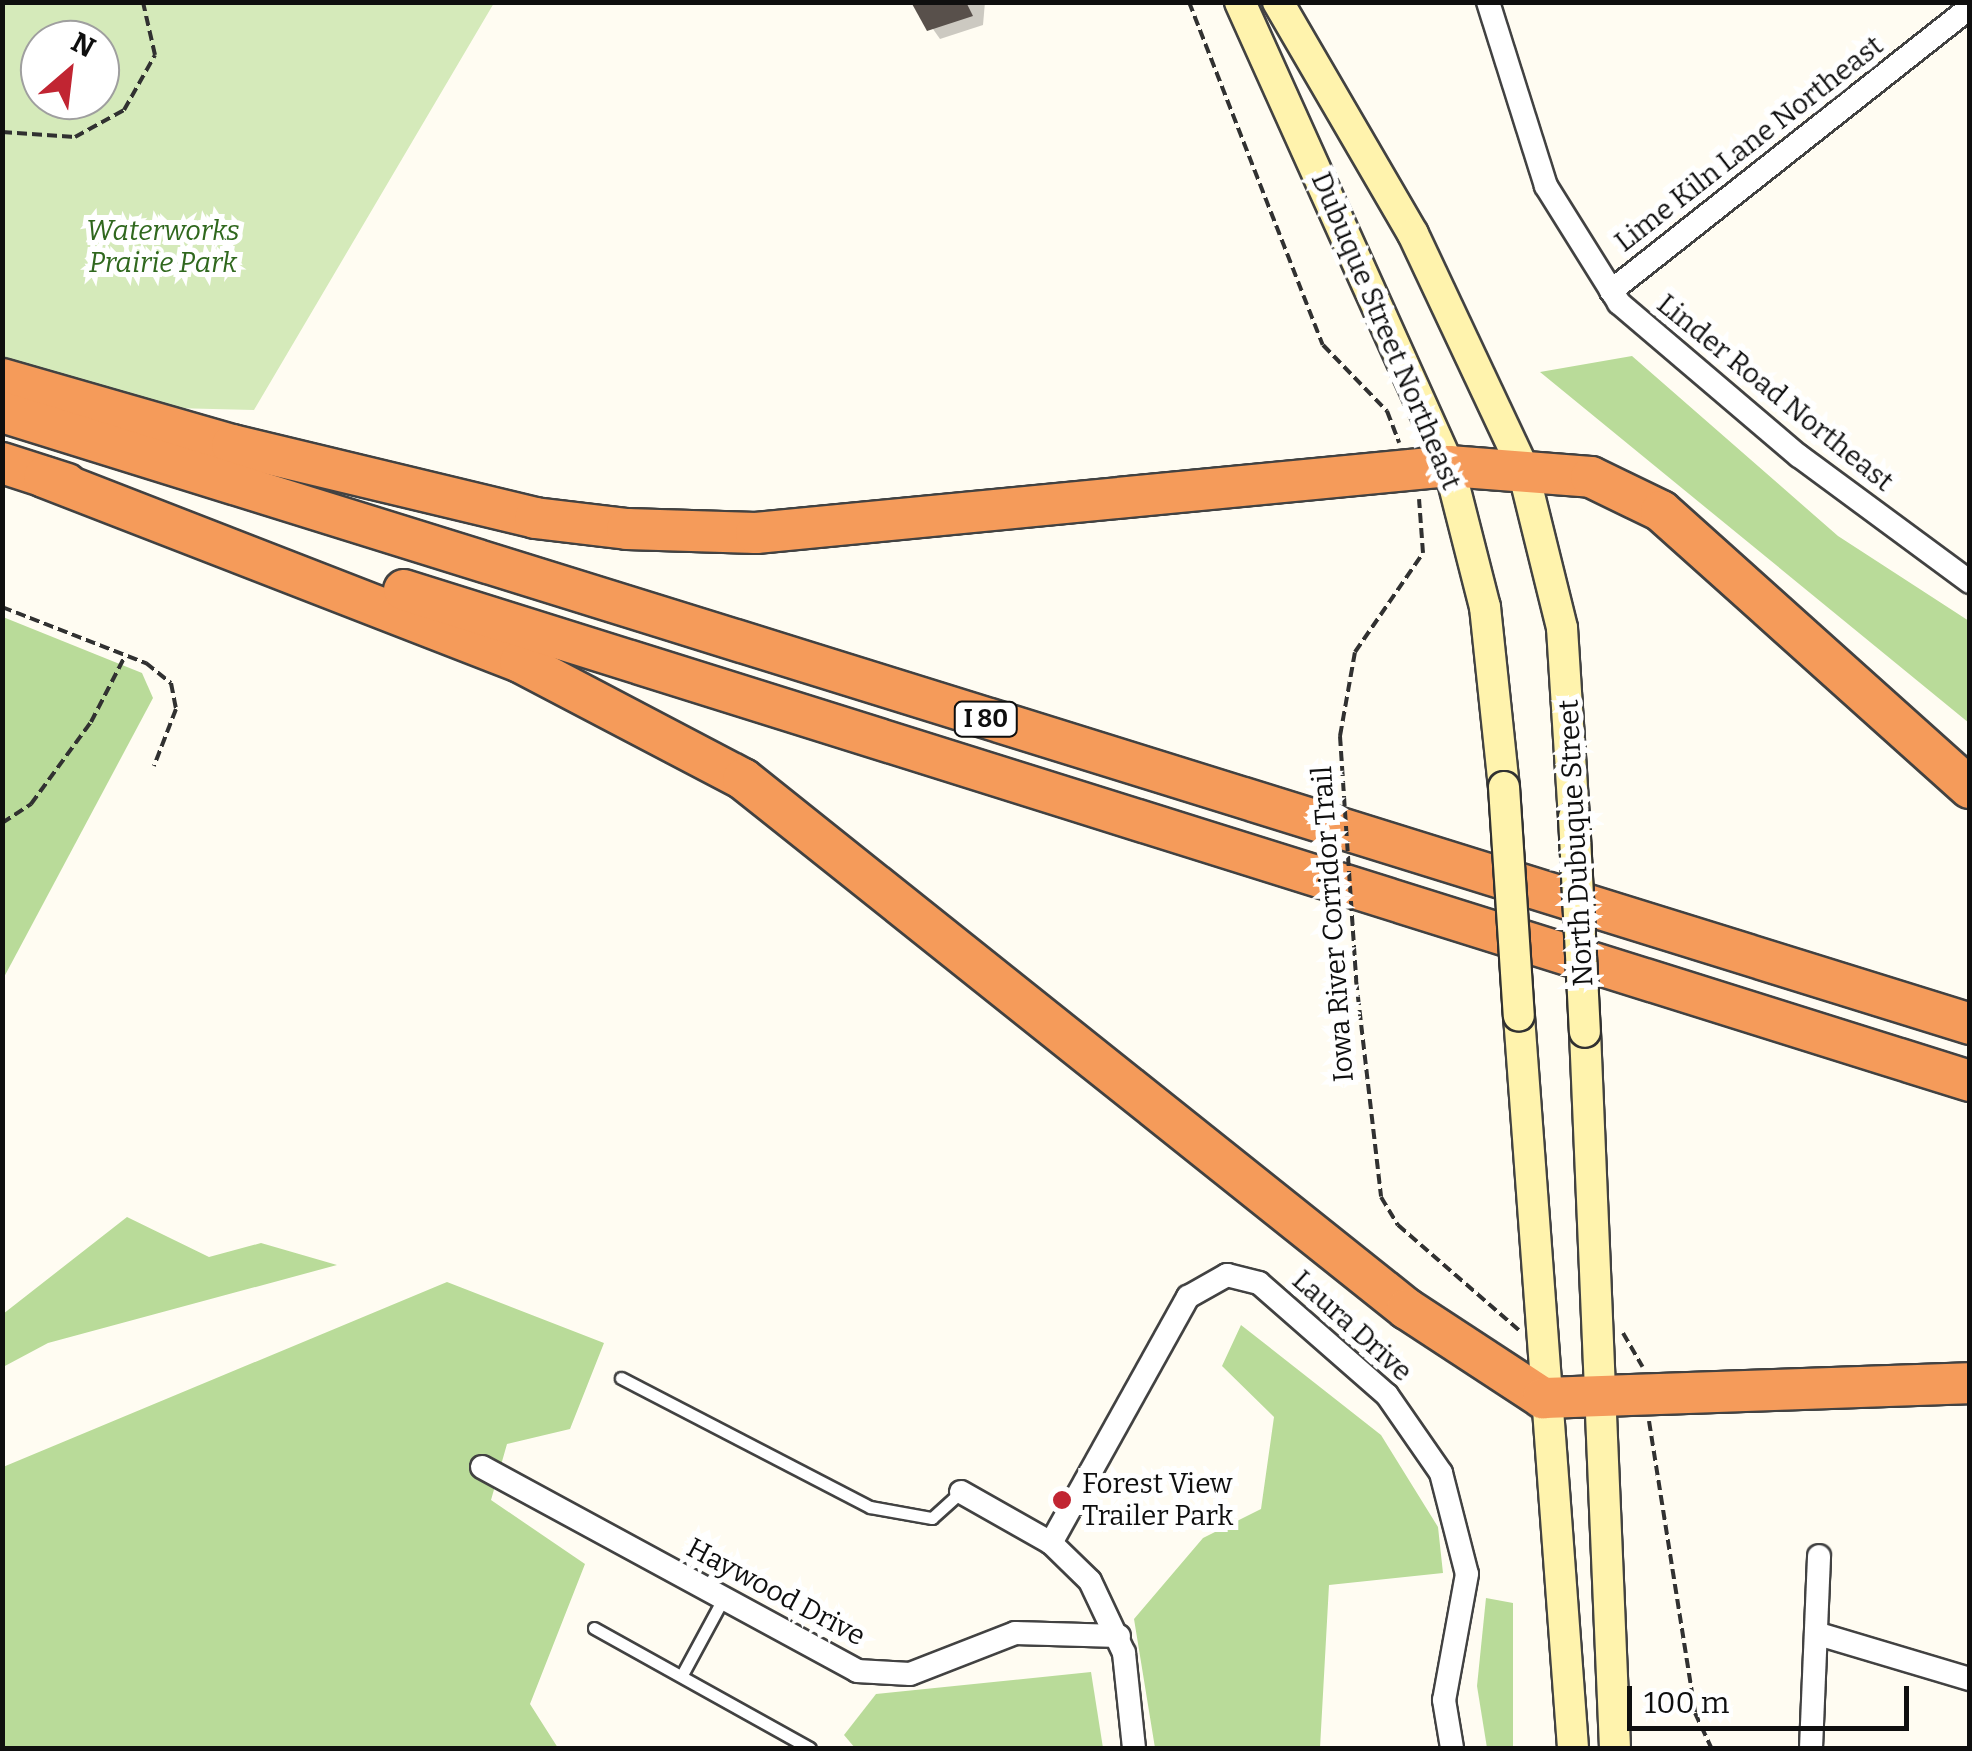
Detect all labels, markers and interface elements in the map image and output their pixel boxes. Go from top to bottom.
north arrow [20,20,120,120]
text: N [66,25,101,64]
street label: Lime Kiln Lane Northeast [1608,29,1890,259]
street label: Dubuque Street Northeast [1304,167,1468,495]
park label: Waterworks Prairie Park [86,214,240,280]
street label: Linder Road Northeast [1650,287,1900,499]
road number: I 80 [954,699,1018,739]
street label: North Dubuque Street [1552,699,1600,987]
street label: Iowa River Corridor Trail [1305,765,1361,1083]
street label: Laura Drive [1285,1264,1419,1388]
place label: Forest View Trailer Park [1082,1467,1233,1533]
marker: Forest View Trailer Park [1051,1489,1073,1511]
street label: Haywood Drive [681,1531,871,1653]
scale bar [1632,1666,1914,1728]
text: 100 m [1644,1685,1729,1721]

